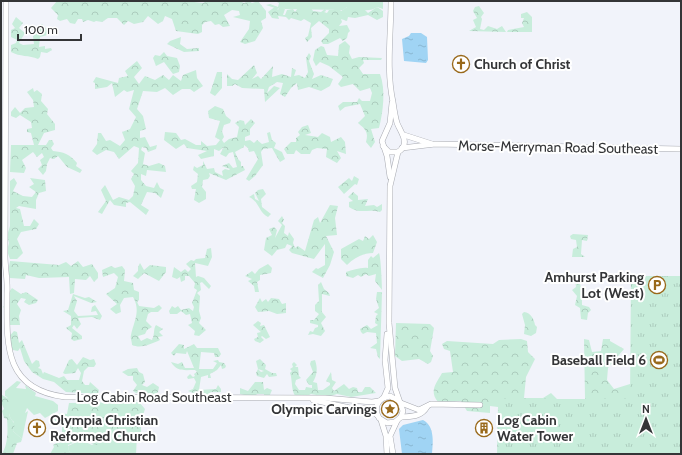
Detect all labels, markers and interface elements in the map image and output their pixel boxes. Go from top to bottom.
scale bar [18,16,81,42]
text: 100 m [24,22,58,37]
church icon: Church of Christ [451,54,471,74]
place label: Church of Christ [474,55,571,73]
street label: Morse-Merryman Road Southeast [458,136,658,158]
place label: Amhurst Parking Lot (West) [545,268,644,302]
parking icon: Amhurst Parking Lot (West) [647,275,667,295]
sports icon: Baseball Field 6 [649,350,669,370]
place label: Baseball Field 6 [551,351,646,369]
street label: Log Cabin Road Southeast [76,388,232,406]
place icon: Olympic Carvings [380,399,400,419]
north arrow [626,399,666,439]
place label: Olympic Carvings [271,400,377,418]
text: N [642,402,650,416]
place label: Olympia Christian Reformed Church [50,411,158,445]
place label: Log Cabin Water Tower [497,411,574,445]
church icon: Olympia Christian Reformed Church [27,418,47,438]
building icon: Log Cabin Water Tower [474,418,494,438]

